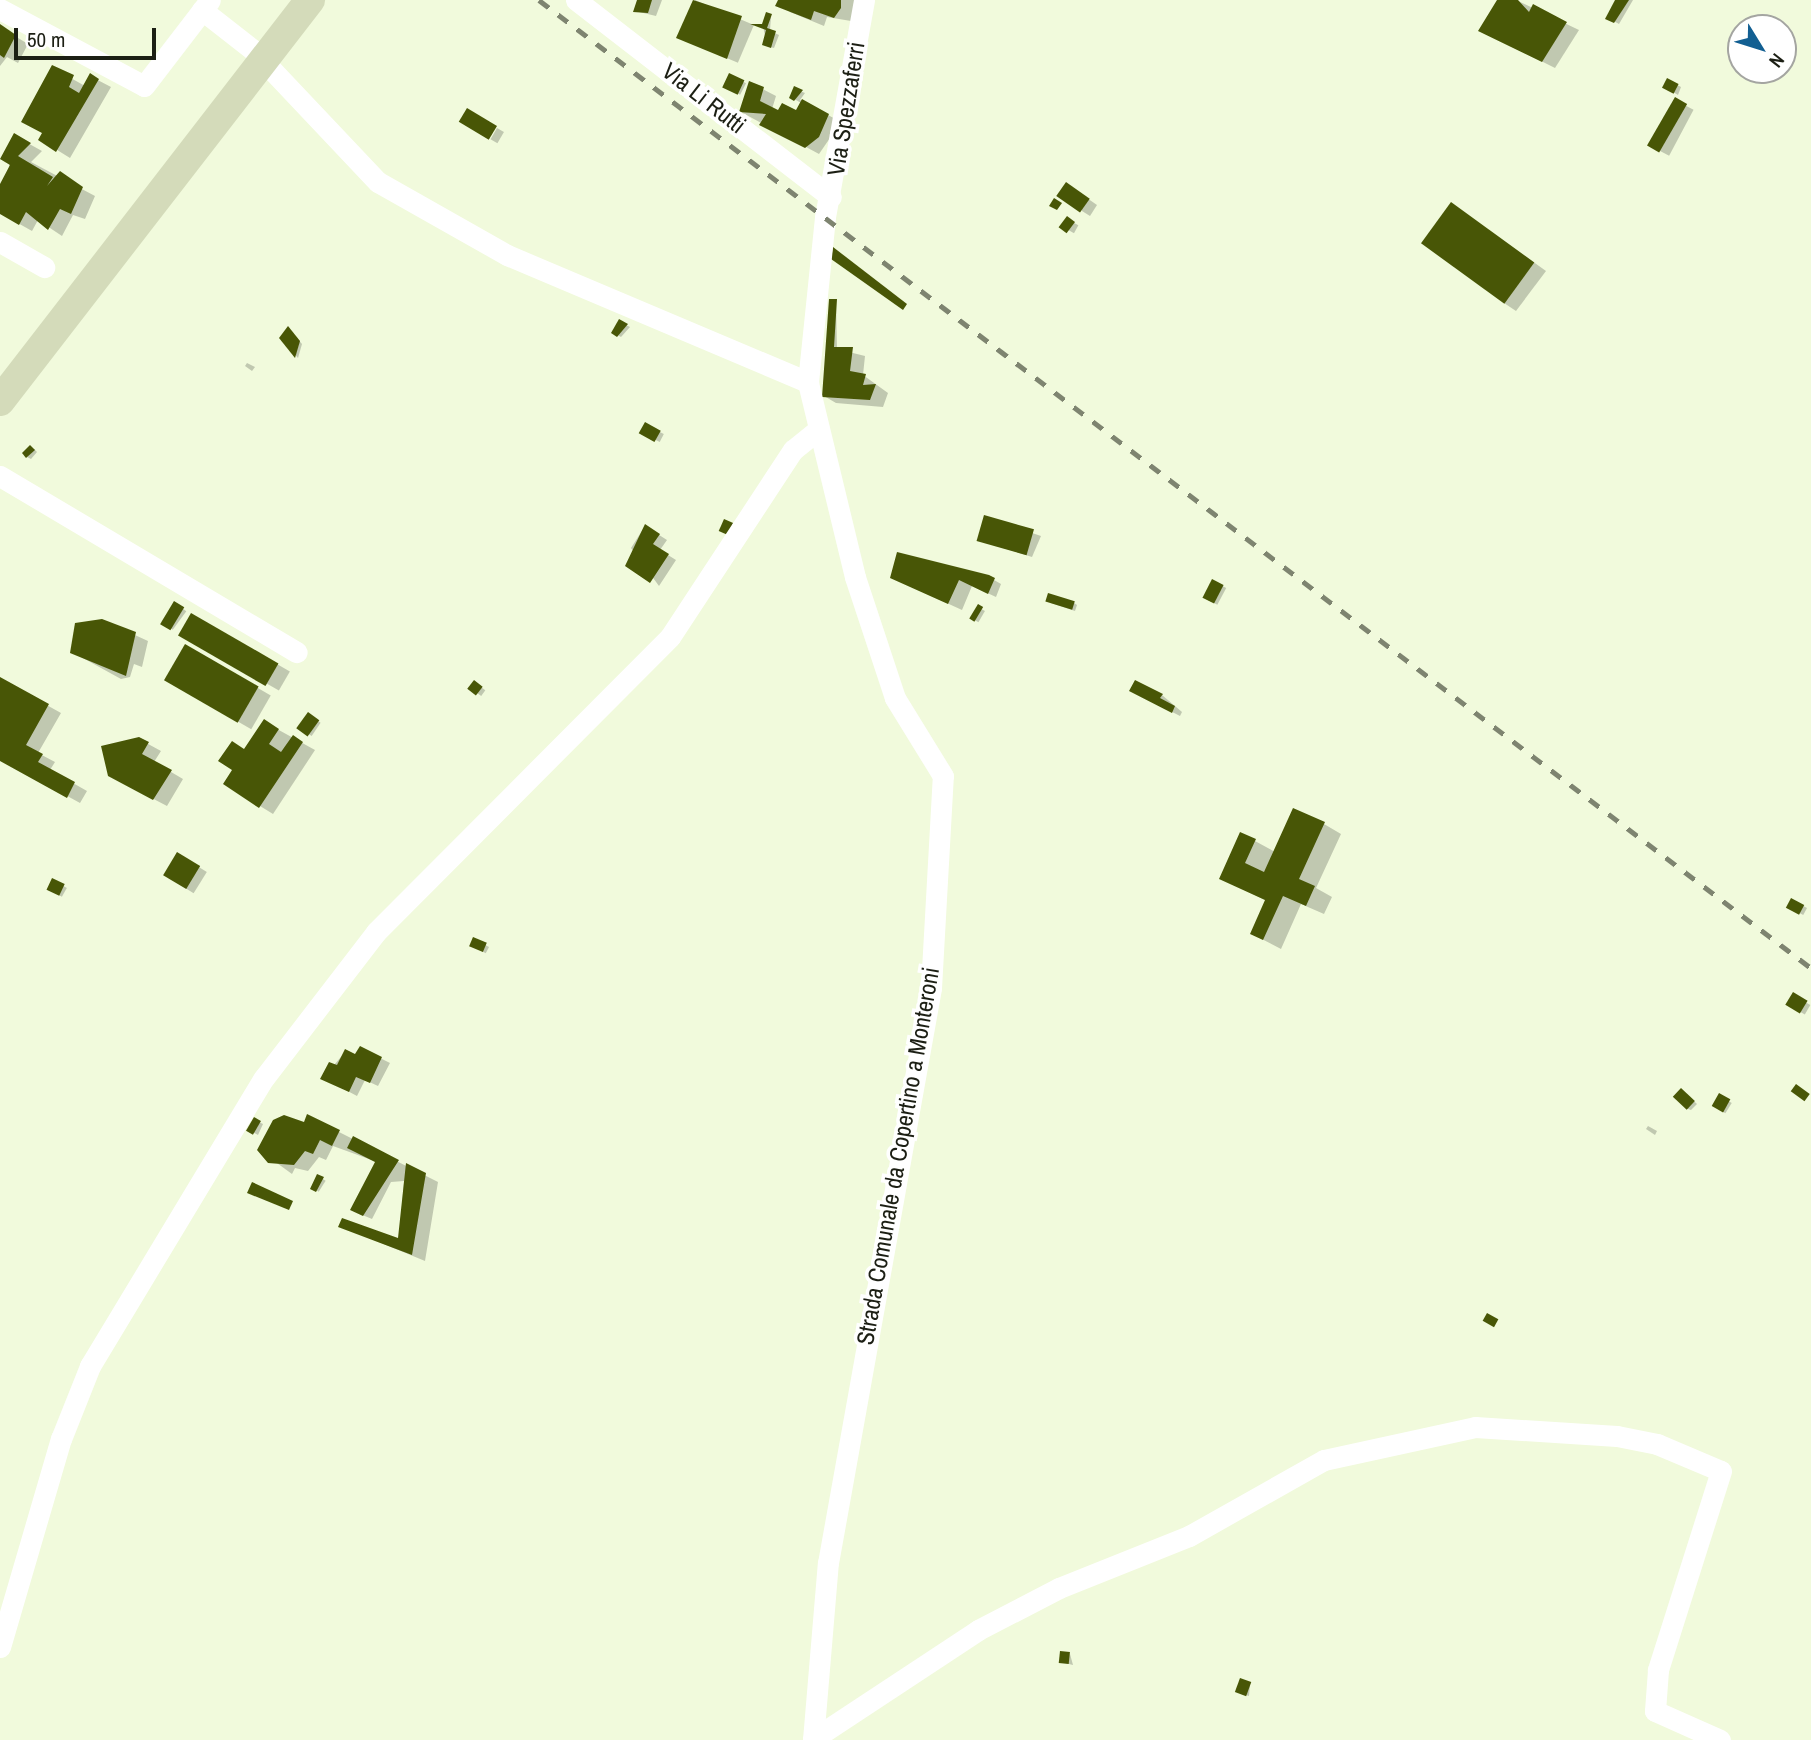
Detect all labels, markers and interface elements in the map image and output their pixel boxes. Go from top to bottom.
scale bar [18,14,159,58]
north arrow [1727,14,1797,84]
text: 50 m [27,25,65,54]
street label: Via Spezzaferri [821,40,871,178]
text: N [1763,48,1791,73]
street label: Via Li Rutti [656,56,752,140]
street label: Strada Comunale da Copertino a Monteroni [851,965,945,1347]

